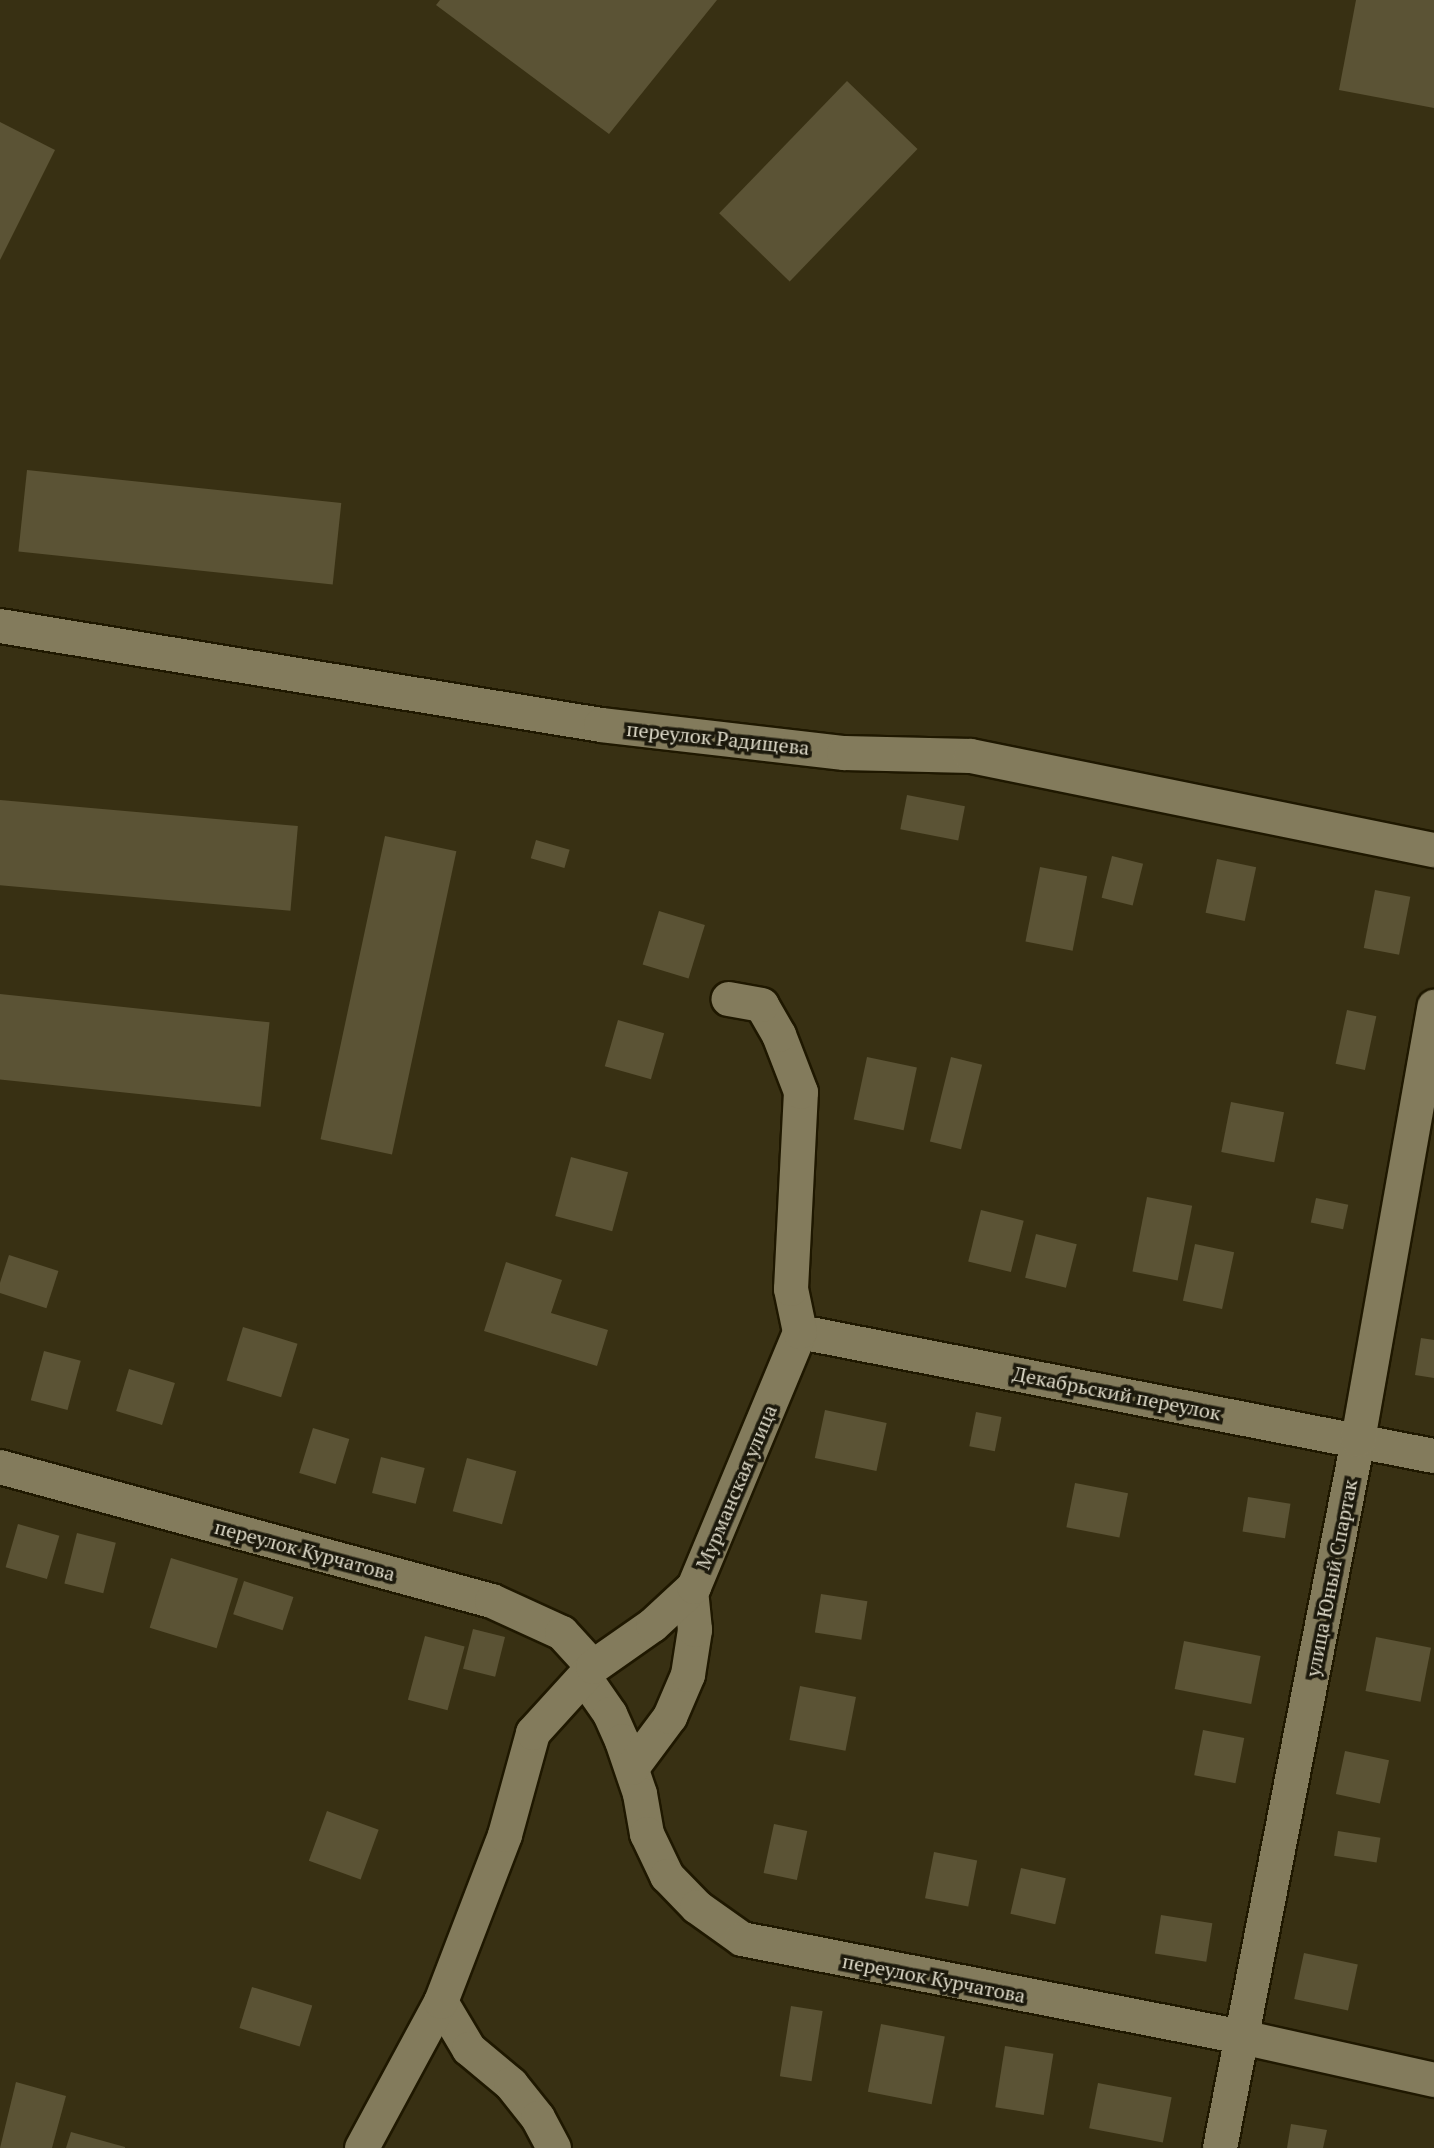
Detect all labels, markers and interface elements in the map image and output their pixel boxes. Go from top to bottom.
street label: переулок Радищева [625,716,811,760]
street label: Декабрьский переулок [1011,1361,1223,1425]
street label: Мурманская улица [690,1401,782,1573]
street label: улица Юный Спартак [1300,1477,1362,1679]
street label: переулок Курчатова [212,1514,398,1586]
street label: переулок Курчатова [840,1948,1028,2008]

